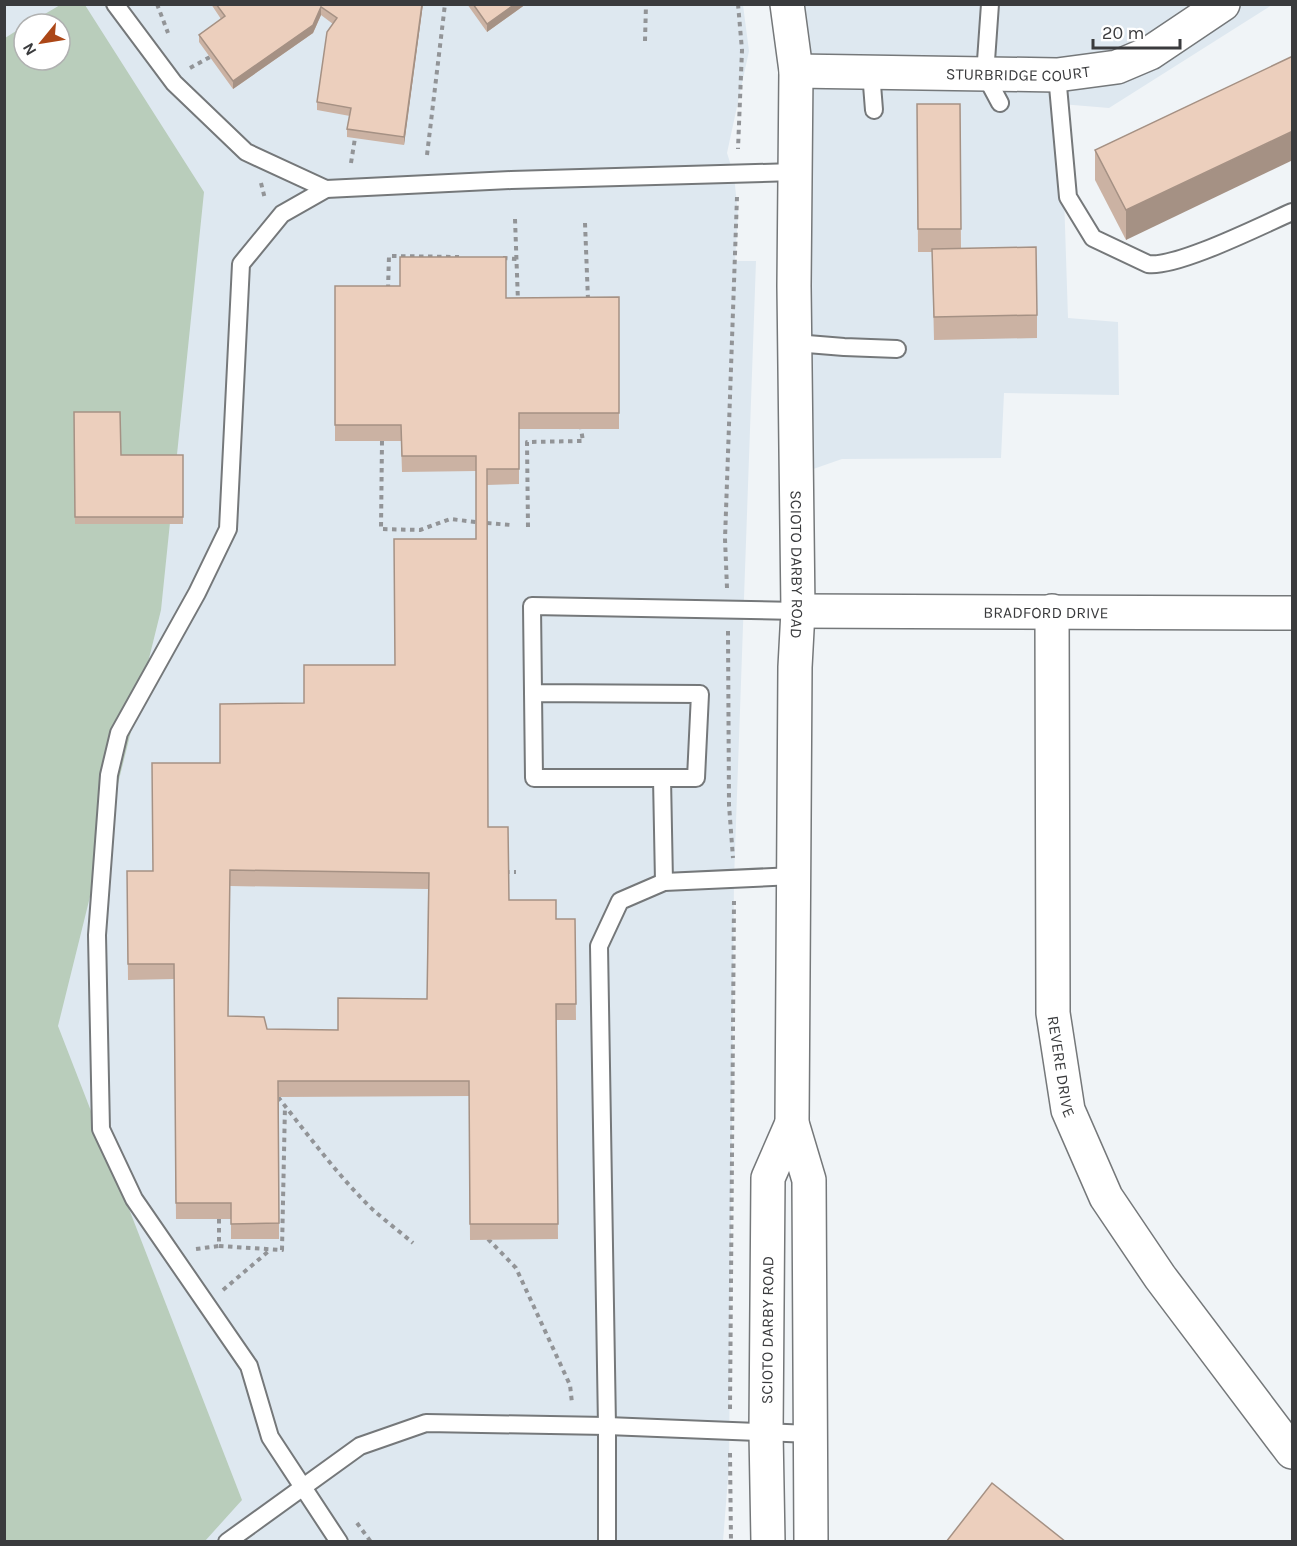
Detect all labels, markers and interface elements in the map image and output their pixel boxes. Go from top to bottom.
north arrow [12,12,72,72]
scale bar [1093,12,1180,50]
text: 20 m [1102,22,1144,44]
text: N [18,40,41,59]
street label: STURBRIDGE COURT [946,61,1091,85]
street label: SCIOTO DARBY ROAD [787,490,808,639]
street label: BRADFORD DRIVE [983,602,1109,622]
street label: REVERE DRIVE [1044,1014,1080,1120]
street label: SCIOTO DARBY ROAD [757,1256,777,1404]

